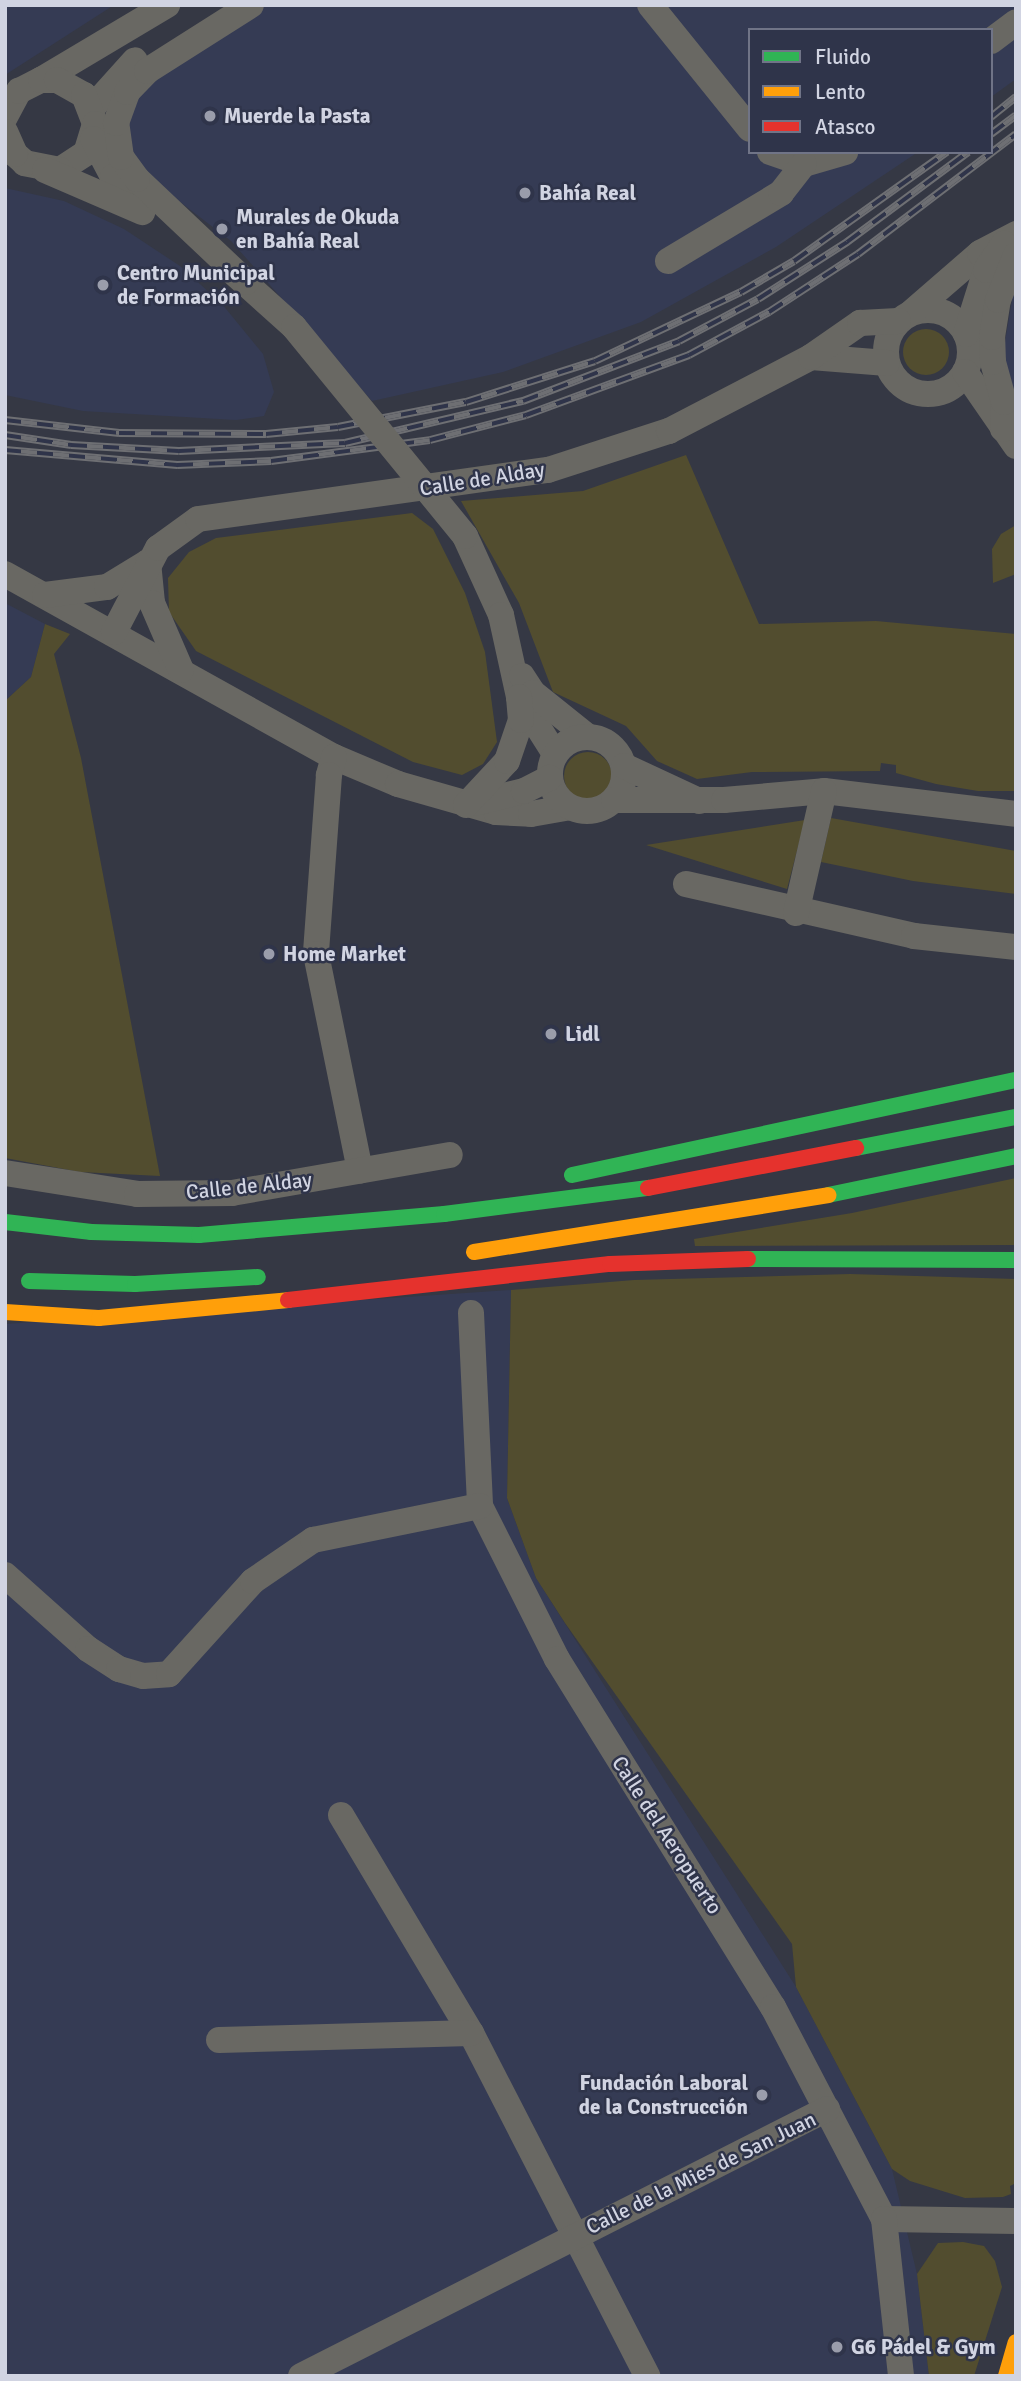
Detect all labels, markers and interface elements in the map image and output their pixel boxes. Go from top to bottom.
legend [748,28,993,154]
text: Fluido [815,44,871,70]
text: Lento [815,79,865,105]
place label: Muerde la Pasta [224,103,371,129]
marker: Muerde la Pasta [202,108,218,124]
text: Atasco [815,114,875,140]
place label: Bahía Real [539,180,636,206]
marker: Bahía Real [517,185,533,201]
place label: Murales de Okuda en Bahía Real [236,204,399,254]
marker: Murales de Okuda en Bahía Real [214,221,230,237]
place label: Centro Municipal de Formación [117,260,275,310]
marker: Centro Municipal de Formación [95,277,111,293]
street label: Calle de Alday [418,457,546,501]
place label: Home Market [283,941,406,967]
marker: Home Market [261,946,277,962]
place label: Lidl [565,1021,600,1047]
marker: Lidl [543,1026,559,1042]
street label: Calle de Alday [185,1167,313,1205]
street label: Calle del Aeropuerto [606,1751,728,1919]
place label: Fundación Laboral de la Construcción [579,2070,748,2120]
marker: Fundación Laboral de la Construcción [754,2087,770,2103]
street label: Calle de la Mies de San Juan [582,2106,820,2240]
place label: G6 Pádel & Gym [851,2334,996,2360]
marker: G6 Pádel & Gym [829,2339,845,2355]

